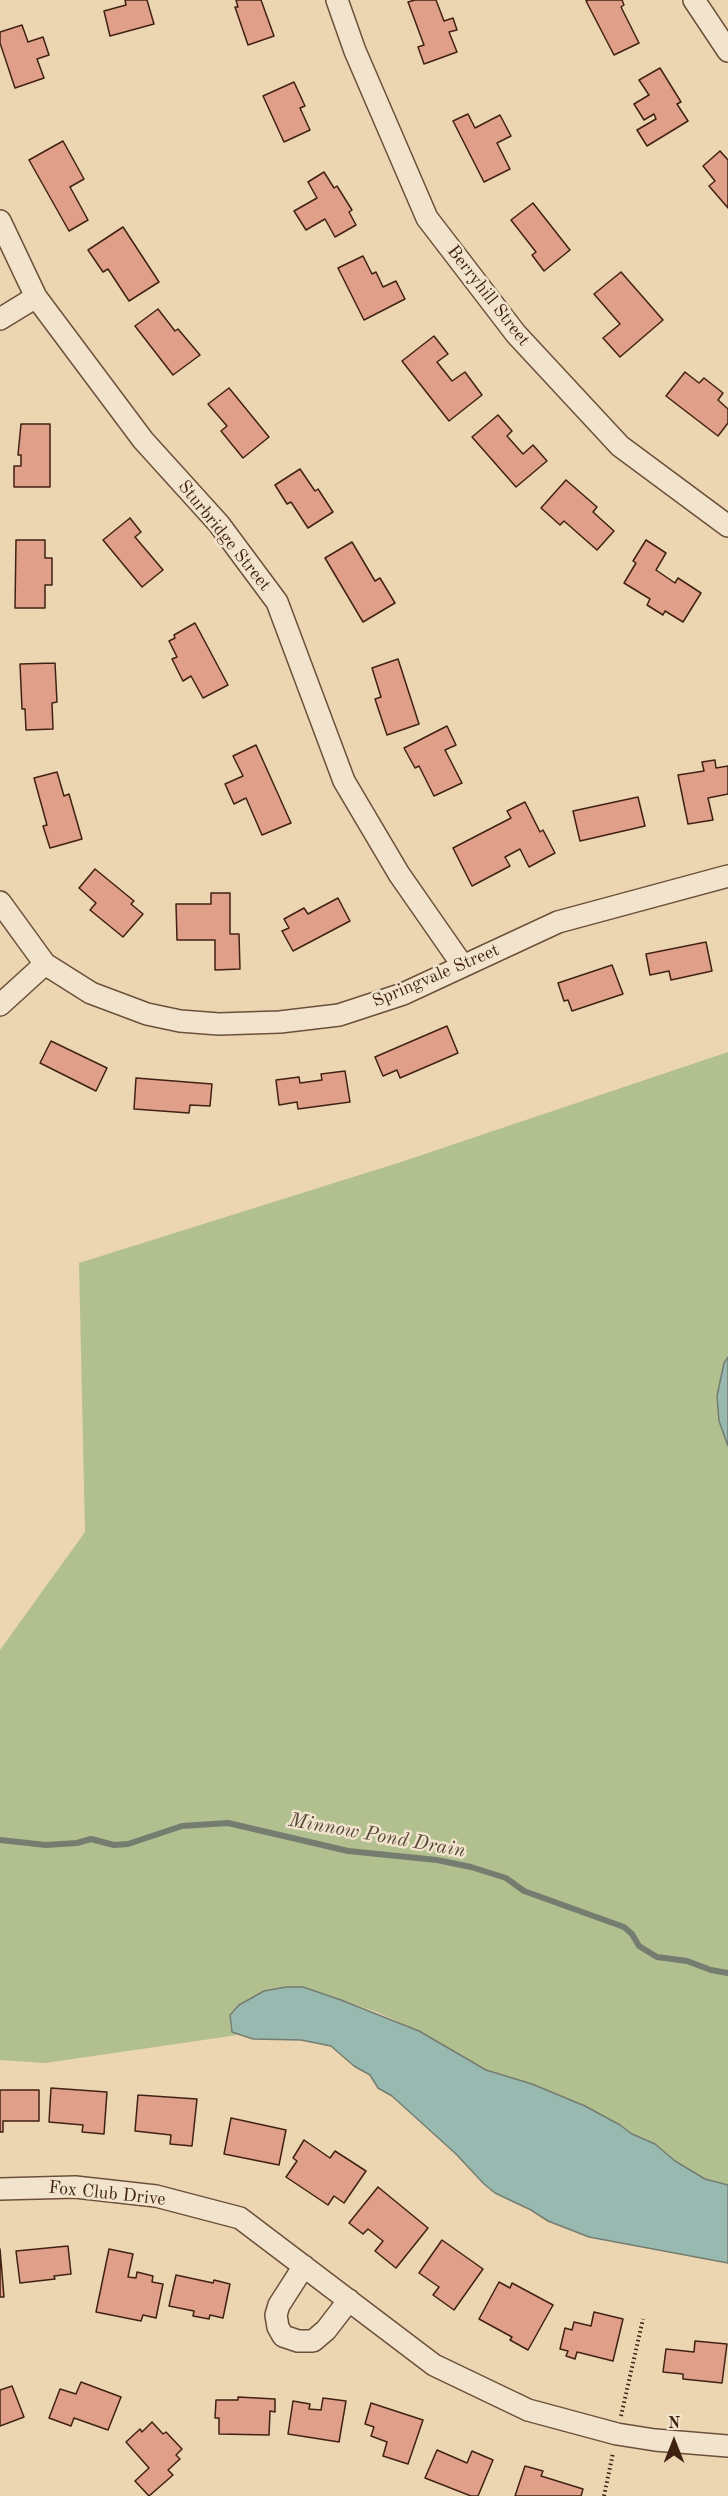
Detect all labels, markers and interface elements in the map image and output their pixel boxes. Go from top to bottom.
street label: Berryhill Street [442,241,534,351]
street label: Sturbridge Street [173,476,275,596]
street label: Springvale Street [369,940,503,1012]
water label: Minnow Pond Drain [287,1809,467,1863]
street label: Fox Club Drive [47,2177,167,2211]
north arrow [644,2412,704,2472]
text: N [668,2416,680,2432]

